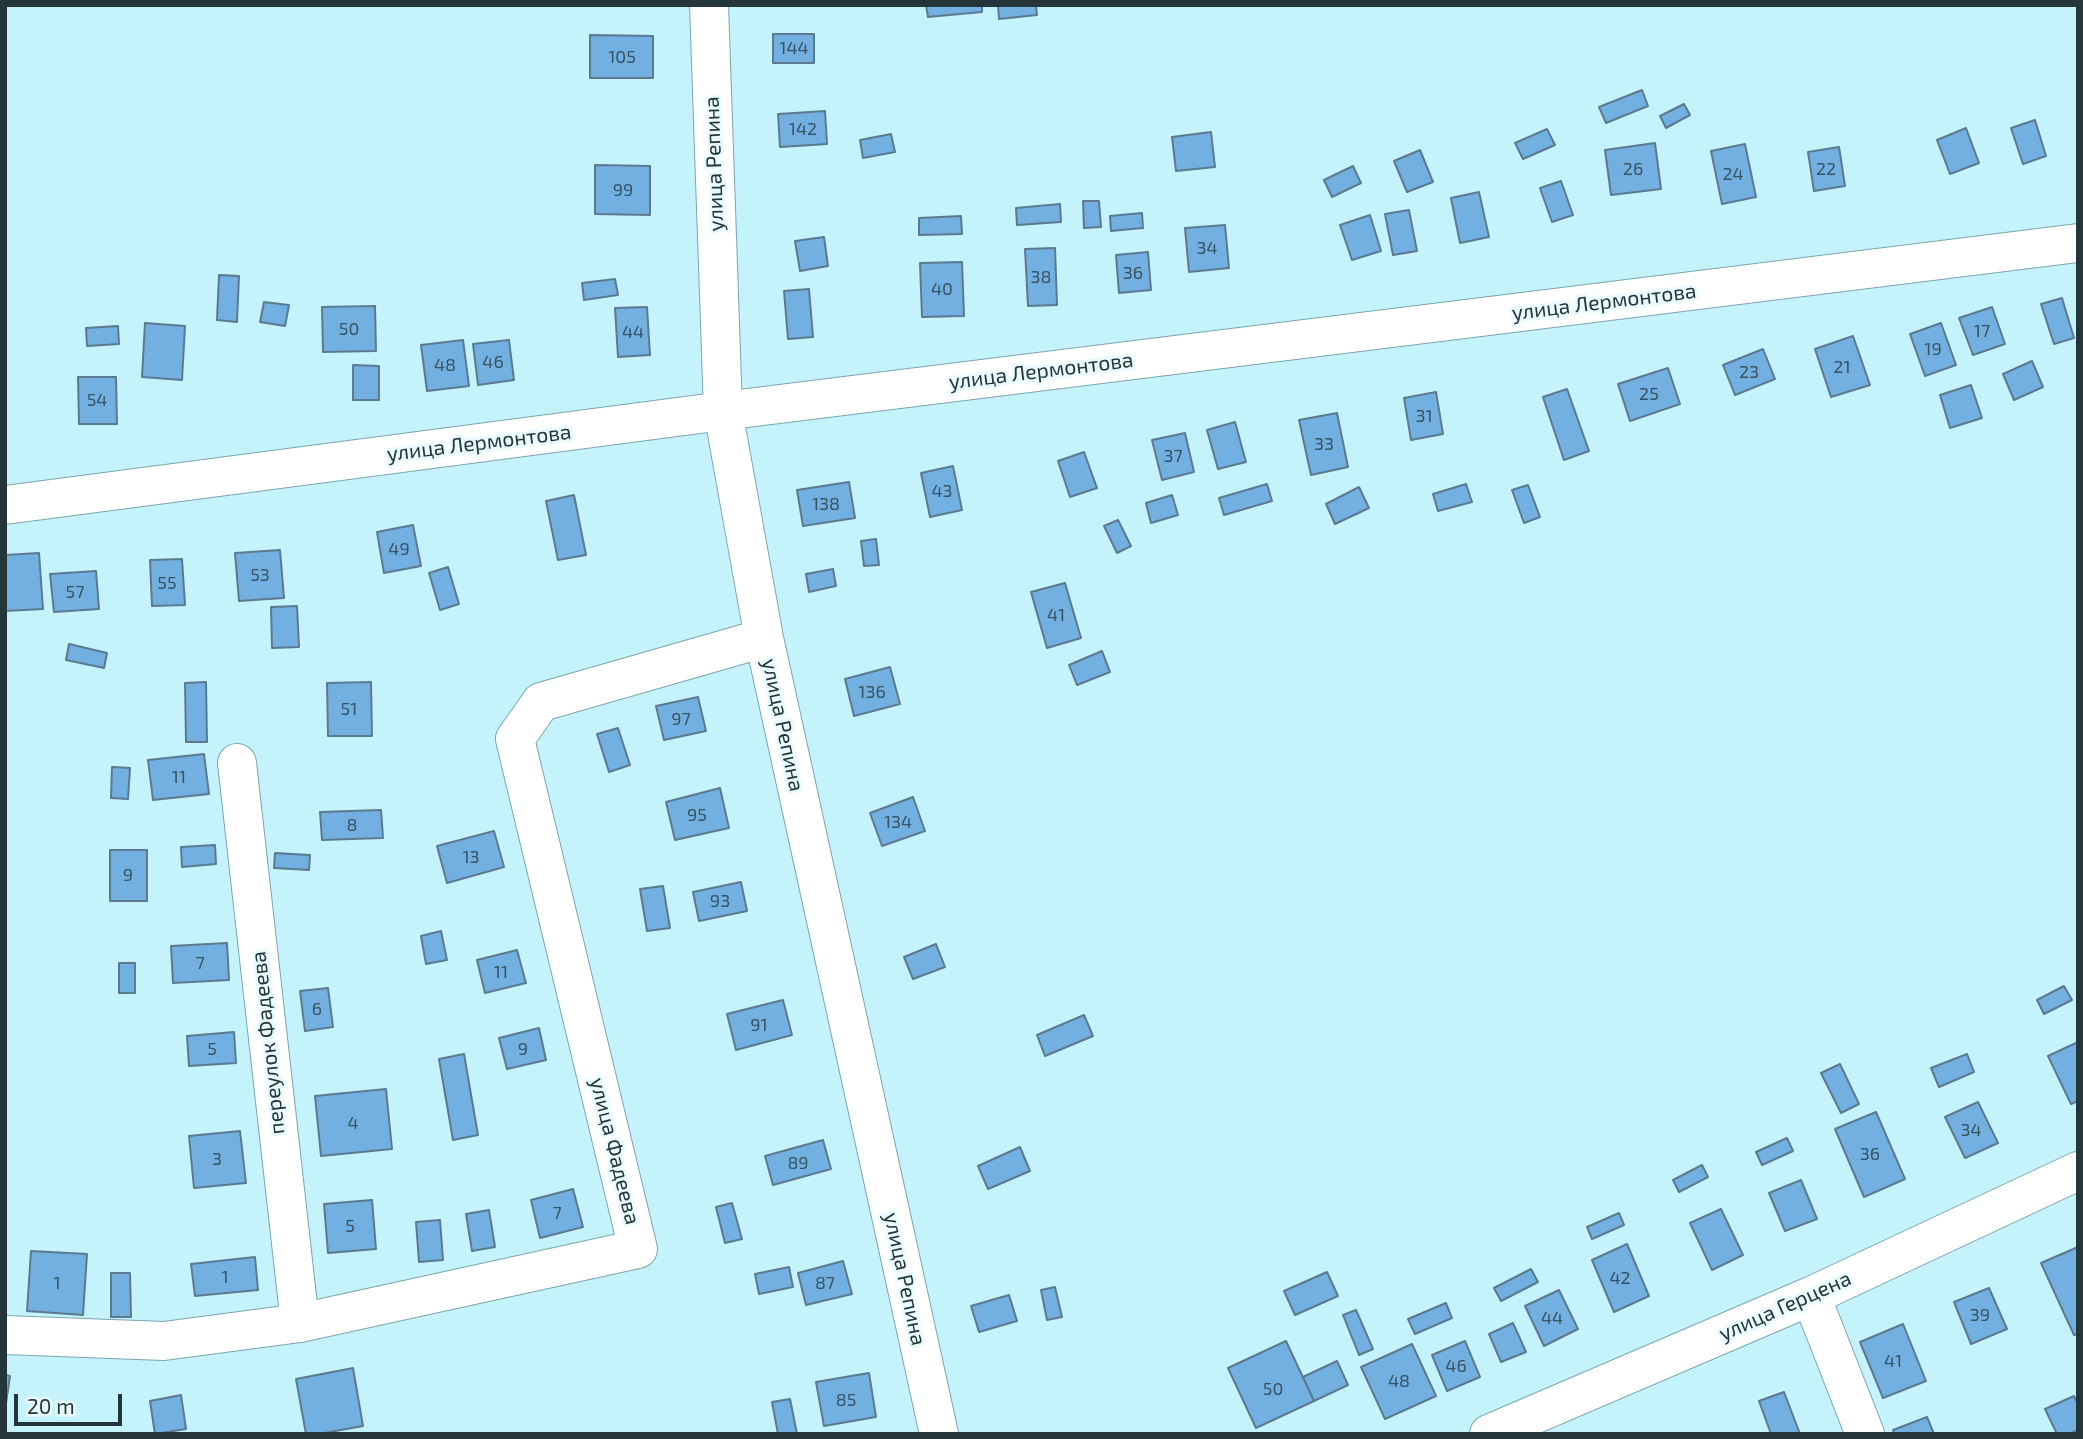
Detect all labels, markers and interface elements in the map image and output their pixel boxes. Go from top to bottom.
house number: 144 [779,37,809,59]
house number: 105 [608,46,636,68]
street label: улица Репина [699,96,729,232]
house number: 142 [789,118,817,140]
house number: 26 [1623,158,1643,180]
house number: 22 [1816,158,1836,180]
house number: 24 [1722,163,1744,185]
house number: 99 [613,179,633,201]
house number: 34 [1196,237,1218,259]
house number: 36 [1123,262,1143,284]
house number: 38 [1031,266,1051,288]
house number: 40 [931,278,953,300]
street label: улица Лермонтова [1510,278,1698,326]
house number: 50 [339,318,359,340]
house number: 17 [1974,320,1990,342]
house number: 44 [622,321,644,343]
house number: 19 [1924,338,1942,360]
street label: улица Лермонтова [947,347,1135,395]
house number: 46 [482,351,504,373]
house number: 48 [434,354,456,376]
house number: 21 [1833,356,1851,378]
house number: 23 [1739,361,1759,383]
house number: 25 [1639,383,1659,405]
house number: 54 [87,389,107,411]
house number: 31 [1415,405,1433,427]
street label: улица Лермонтова [385,419,573,467]
house number: 33 [1314,433,1334,455]
house number: 37 [1163,445,1183,467]
house number: 43 [931,480,953,502]
house number: 138 [812,493,840,515]
house number: 49 [388,538,410,560]
house number: 53 [250,564,270,586]
house number: 55 [157,572,177,594]
house number: 57 [66,581,84,603]
house number: 41 [1047,604,1065,626]
street label: улица Репина [757,656,809,794]
house number: 136 [858,681,886,703]
house number: 51 [341,698,357,720]
house number: 97 [671,708,691,730]
house number: 11 [172,766,186,788]
house number: 95 [687,804,707,826]
house number: 134 [884,811,912,833]
house number: 8 [347,814,357,836]
house number: 13 [462,846,480,868]
house number: 9 [123,864,133,886]
house number: 93 [710,890,730,912]
street label: переулок Фадеева [246,950,290,1136]
house number: 7 [195,952,205,974]
house number: 11 [494,961,508,983]
house number: 6 [312,998,322,1020]
house number: 91 [750,1014,768,1036]
house number: 5 [207,1038,217,1060]
house number: 9 [518,1038,528,1060]
street label: улица Фадеева [585,1075,645,1227]
house number: 4 [347,1112,359,1134]
house number: 34 [1960,1119,1982,1141]
house number: 36 [1860,1143,1880,1165]
house number: 3 [212,1148,222,1170]
house number: 89 [787,1152,809,1174]
house number: 7 [552,1202,562,1224]
street label: улица Репина [879,1210,931,1348]
house number: 5 [345,1215,355,1237]
house number: 1 [221,1266,229,1288]
street label: улица Герцена [1715,1266,1855,1346]
house number: 42 [1609,1267,1631,1289]
house number: 1 [53,1272,61,1294]
house number: 87 [815,1272,835,1294]
house number: 39 [1970,1304,1990,1326]
house number: 44 [1541,1307,1563,1329]
house number: 41 [1884,1350,1902,1372]
house number: 46 [1445,1355,1467,1377]
house number: 48 [1388,1370,1410,1392]
house number: 50 [1263,1378,1283,1400]
scale bar [18,1380,126,1424]
house number: 85 [836,1389,856,1411]
text: 20 m [27,1393,75,1418]

